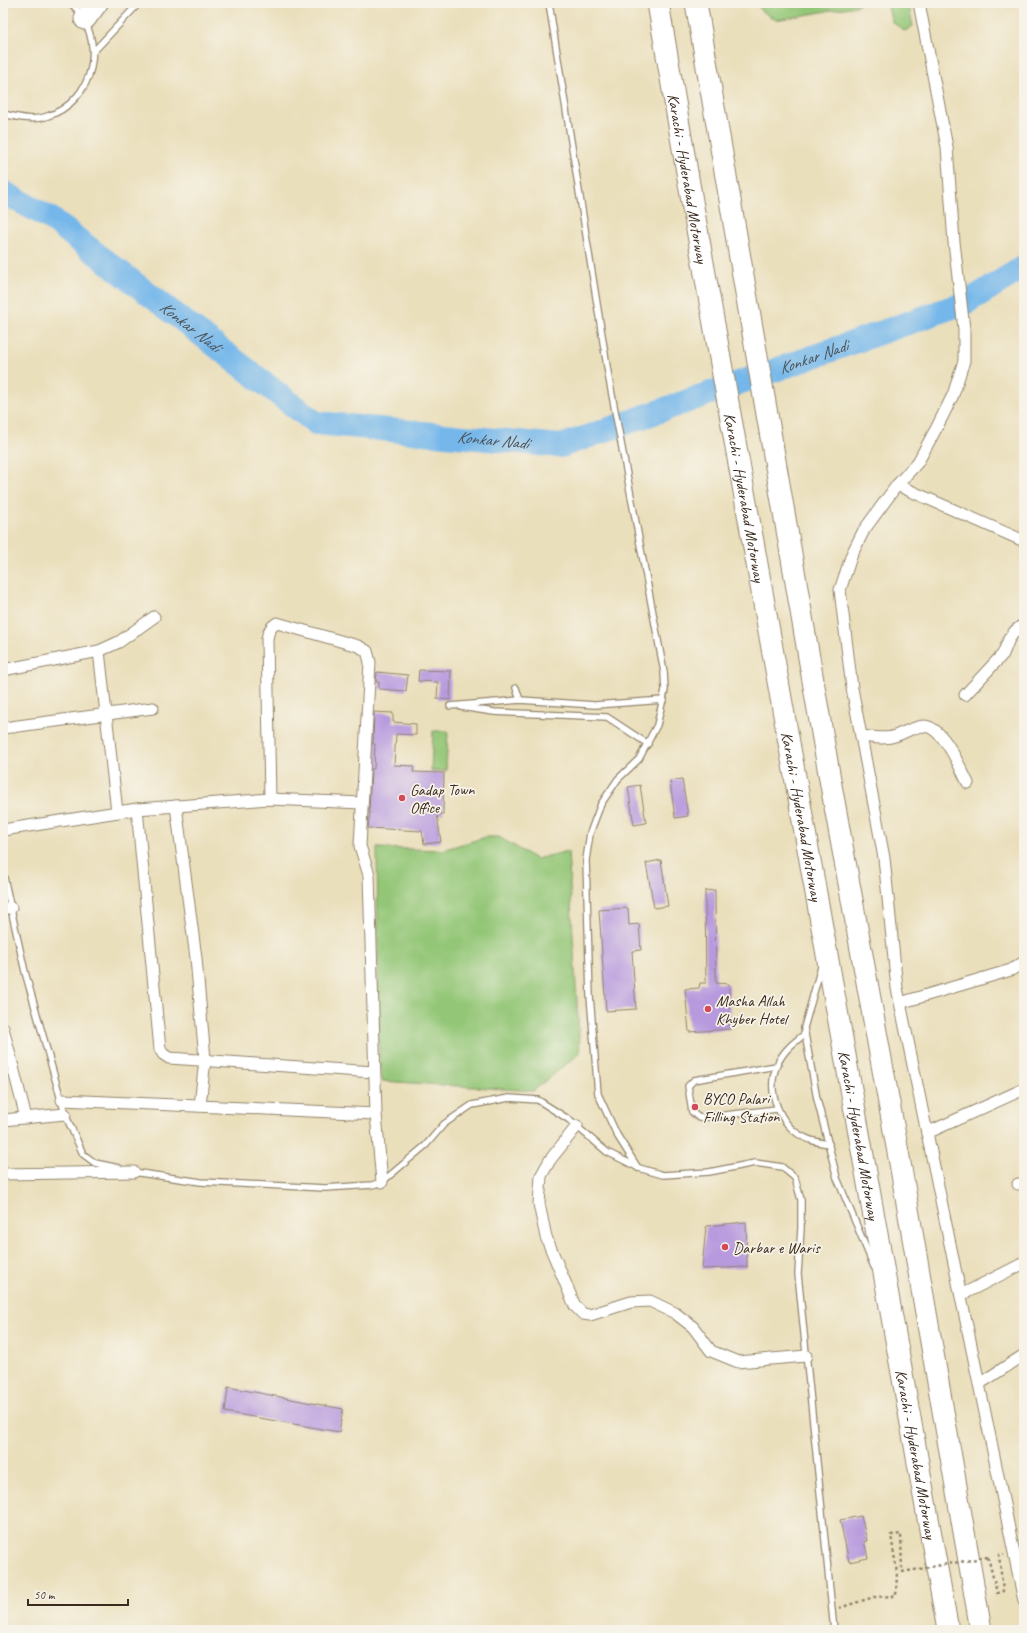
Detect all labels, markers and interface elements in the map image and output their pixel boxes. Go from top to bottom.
street label: Karachi - Hyderabad Motorway [663,92,712,266]
water label: Konkar Nadi [155,296,229,360]
water label: Konkar Nadi [776,334,855,379]
street label: Karachi - Hyderabad Motorway [719,411,769,585]
water label: Konkar Nadi [456,426,534,454]
street label: Karachi - Hyderabad Motorway [776,730,826,904]
place label: Gadap Town Office [410,780,475,818]
marker: Gadap Town Office [397,793,407,803]
place label: Masha Allah Khyber Hotel [716,991,790,1029]
marker: Masha Allah Khyber Hotel [703,1004,713,1014]
street label: Karachi - Hyderabad Motorway [833,1049,884,1223]
place label: BYCO Palari Filling Station [703,1089,780,1127]
marker: BYCO Palari Filling Station [690,1102,700,1112]
place label: Darbar e Waris [733,1238,821,1258]
marker: Darbar e Waris [720,1242,730,1252]
street label: Karachi - Hyderabad Motorway [891,1368,941,1542]
scale bar [28,1581,128,1607]
text: 50 m [34,1587,56,1603]

